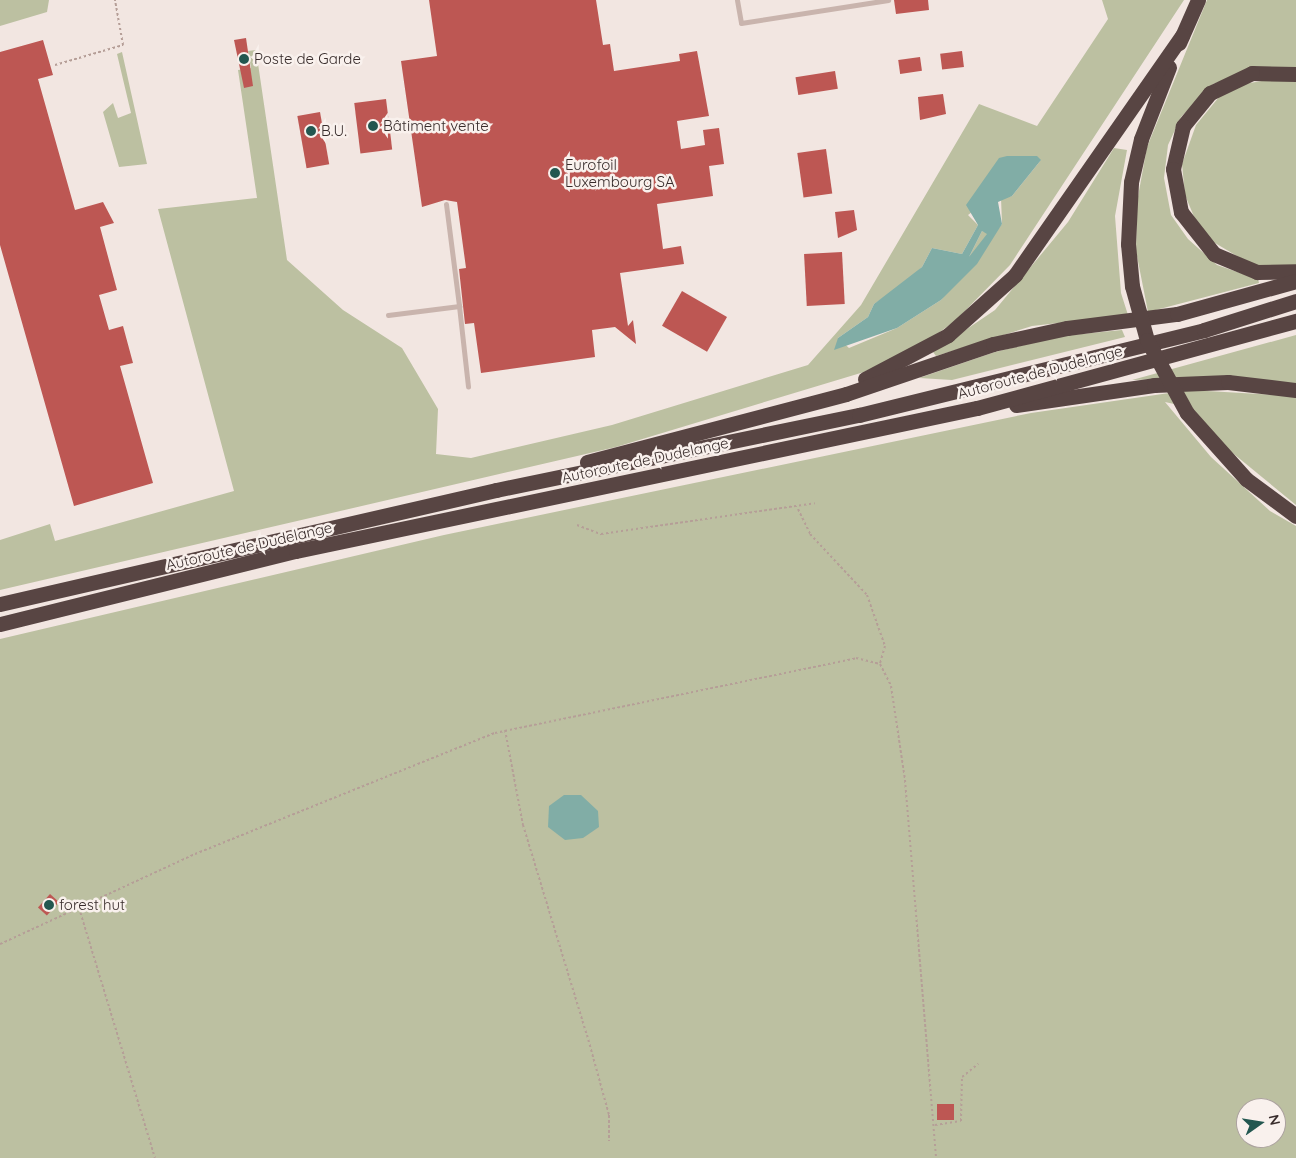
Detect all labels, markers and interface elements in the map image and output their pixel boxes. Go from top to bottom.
place label: Poste de Garde [254,50,361,68]
marker: Poste de Garde [238,53,250,65]
place label: Bâtiment vente [383,117,489,135]
marker: Bâtiment vente [367,120,379,132]
place label: B.U. [321,122,347,140]
marker: B.U. [305,125,317,137]
place label: Eurofoil Luxembourg SA [565,155,675,190]
marker: Eurofoil Luxembourg SA [549,167,561,179]
street label: Autoroute de Dudelange [956,341,1124,403]
street label: Autoroute de Dudelange [560,434,730,486]
street label: Autoroute de Dudelange [164,518,334,574]
place label: forest hut [59,896,125,914]
marker: forest hut [43,899,55,911]
north arrow [1236,1098,1286,1148]
text: N [1265,1113,1285,1127]

